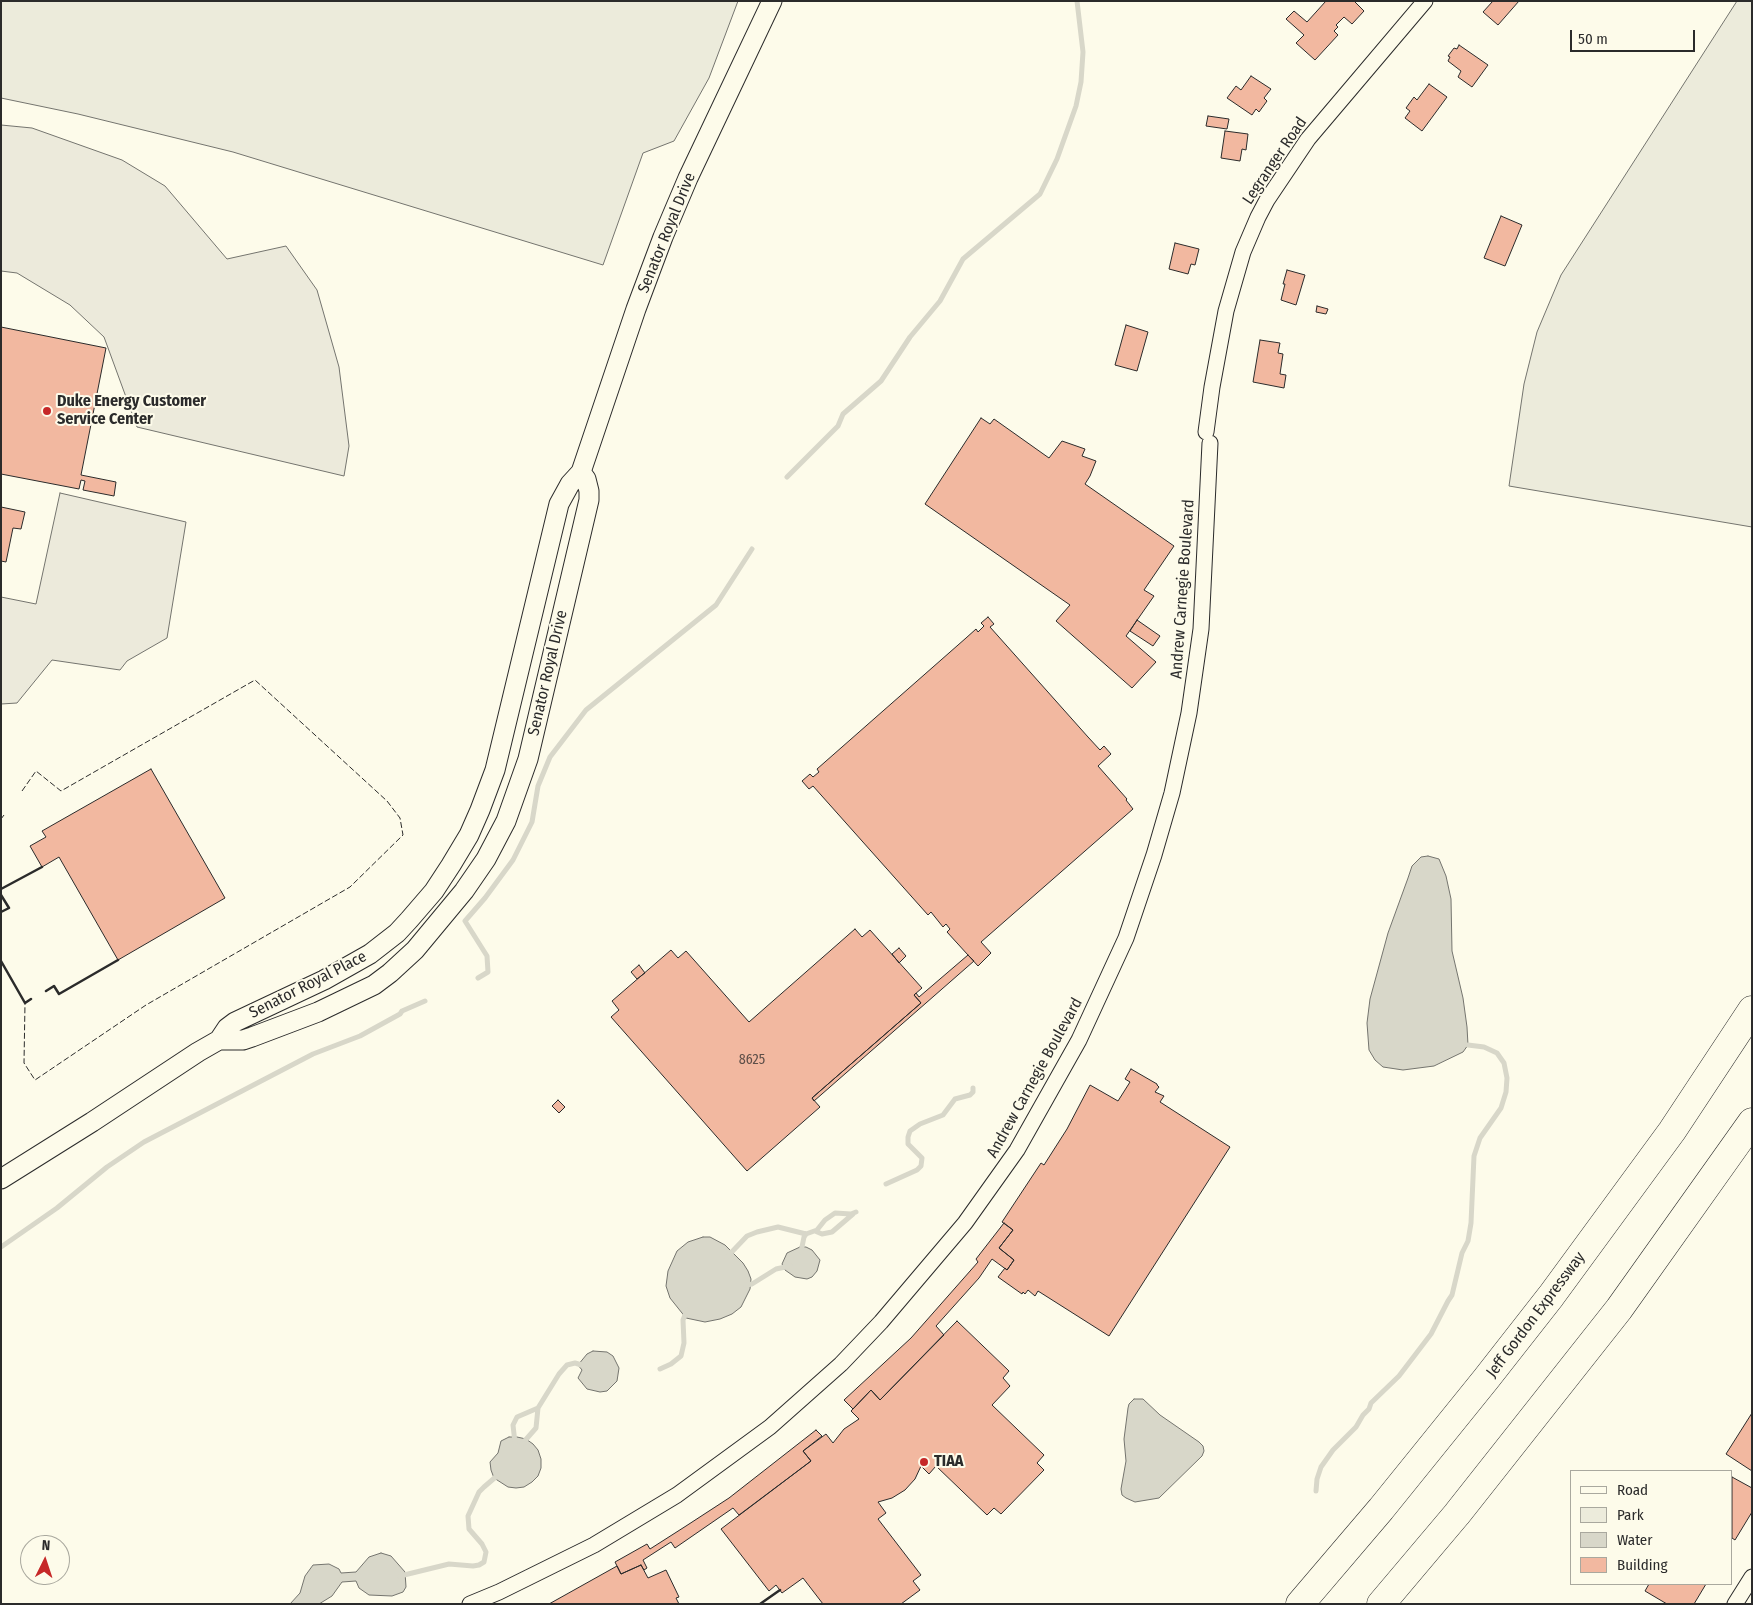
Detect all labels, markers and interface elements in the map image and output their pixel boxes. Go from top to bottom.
scale bar [1573,20,1698,52]
text: 50 m [1578,30,1608,48]
street label: Legranger Road [1239,114,1311,208]
street label: Senator Royal Drive [634,170,700,296]
place label: Duke Energy Customer Service Center [57,392,206,430]
marker: Duke Energy Customer Service Center [41,405,53,417]
street label: Andrew Carnegie Boulevard [1167,499,1199,679]
street label: Senator Royal Drive [524,608,572,738]
street label: Senator Royal Place [246,947,370,1023]
street label: Andrew Carnegie Boulevard [983,995,1087,1161]
house number: 8625 [739,1052,765,1068]
street label: Jeff Gordon Expressway [1483,1248,1589,1382]
place label: TIAA [934,1452,964,1472]
marker: TIAA [918,1456,930,1468]
legend [1570,1470,1733,1585]
text: Road [1617,1481,1648,1499]
text: Park [1617,1506,1644,1524]
text: Water [1617,1531,1652,1549]
north arrow [20,1535,70,1585]
text: N [41,1537,51,1554]
text: Building [1617,1556,1668,1574]

